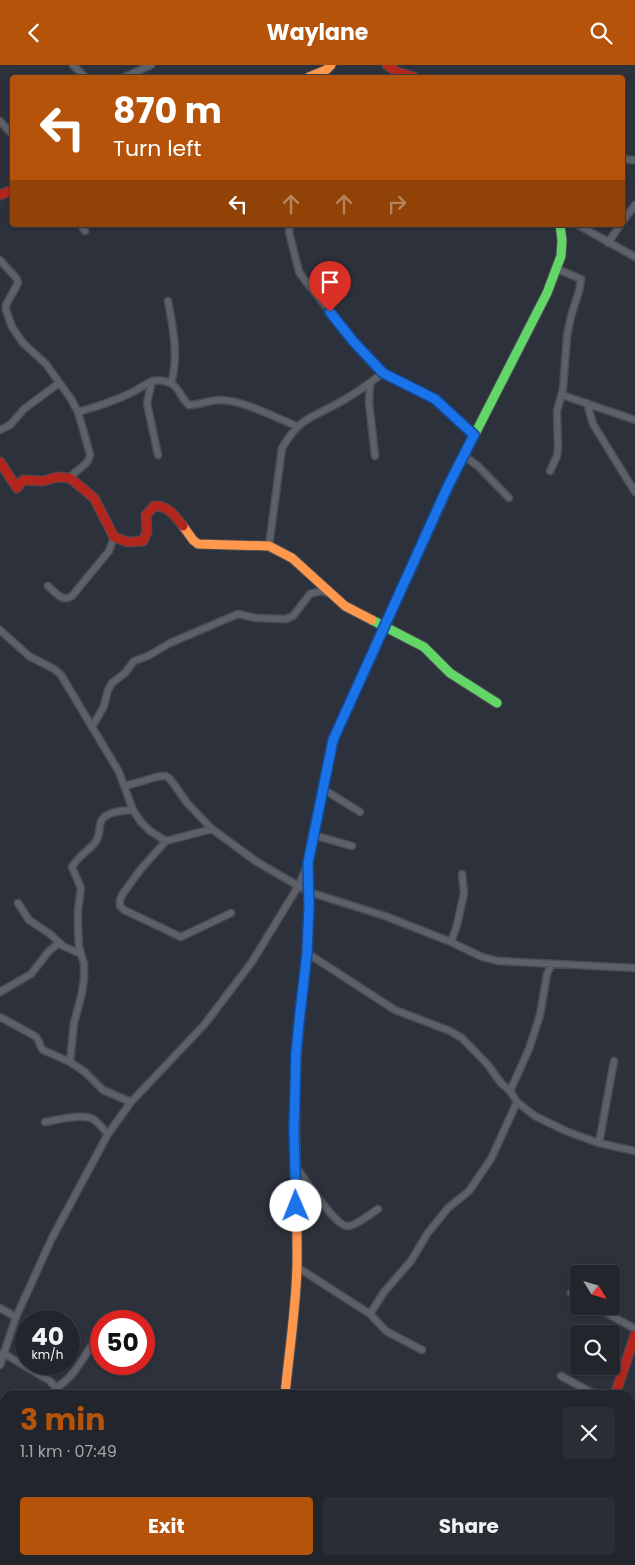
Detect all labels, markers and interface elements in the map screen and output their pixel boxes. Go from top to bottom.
text: Waylane [267,17,368,48]
icon: back [20,19,48,47]
icon: search [587,19,615,47]
text: 870 m [113,86,222,135]
icon: left [30,95,95,160]
text: Turn left [113,133,201,164]
icon: left [224,190,252,218]
icon: ahead [277,190,305,218]
icon: ahead [330,190,358,218]
icon: right [383,190,411,218]
pin [309,261,351,312]
icon: arrive [316,268,344,296]
position arrow [269,1179,321,1231]
north arrow [570,1265,620,1315]
map controls [570,1265,620,1375]
speed limit sign: 50 [90,1310,155,1375]
text: 40 [31,1319,64,1354]
button: search [570,1325,620,1375]
text: km/h [32,1346,63,1363]
text: 3 min [20,1398,105,1441]
button: close [563,1407,615,1459]
text: 1.1 km · 07:49 [20,1440,117,1463]
button: Exit [20,1497,313,1555]
button: Share [323,1497,615,1555]

